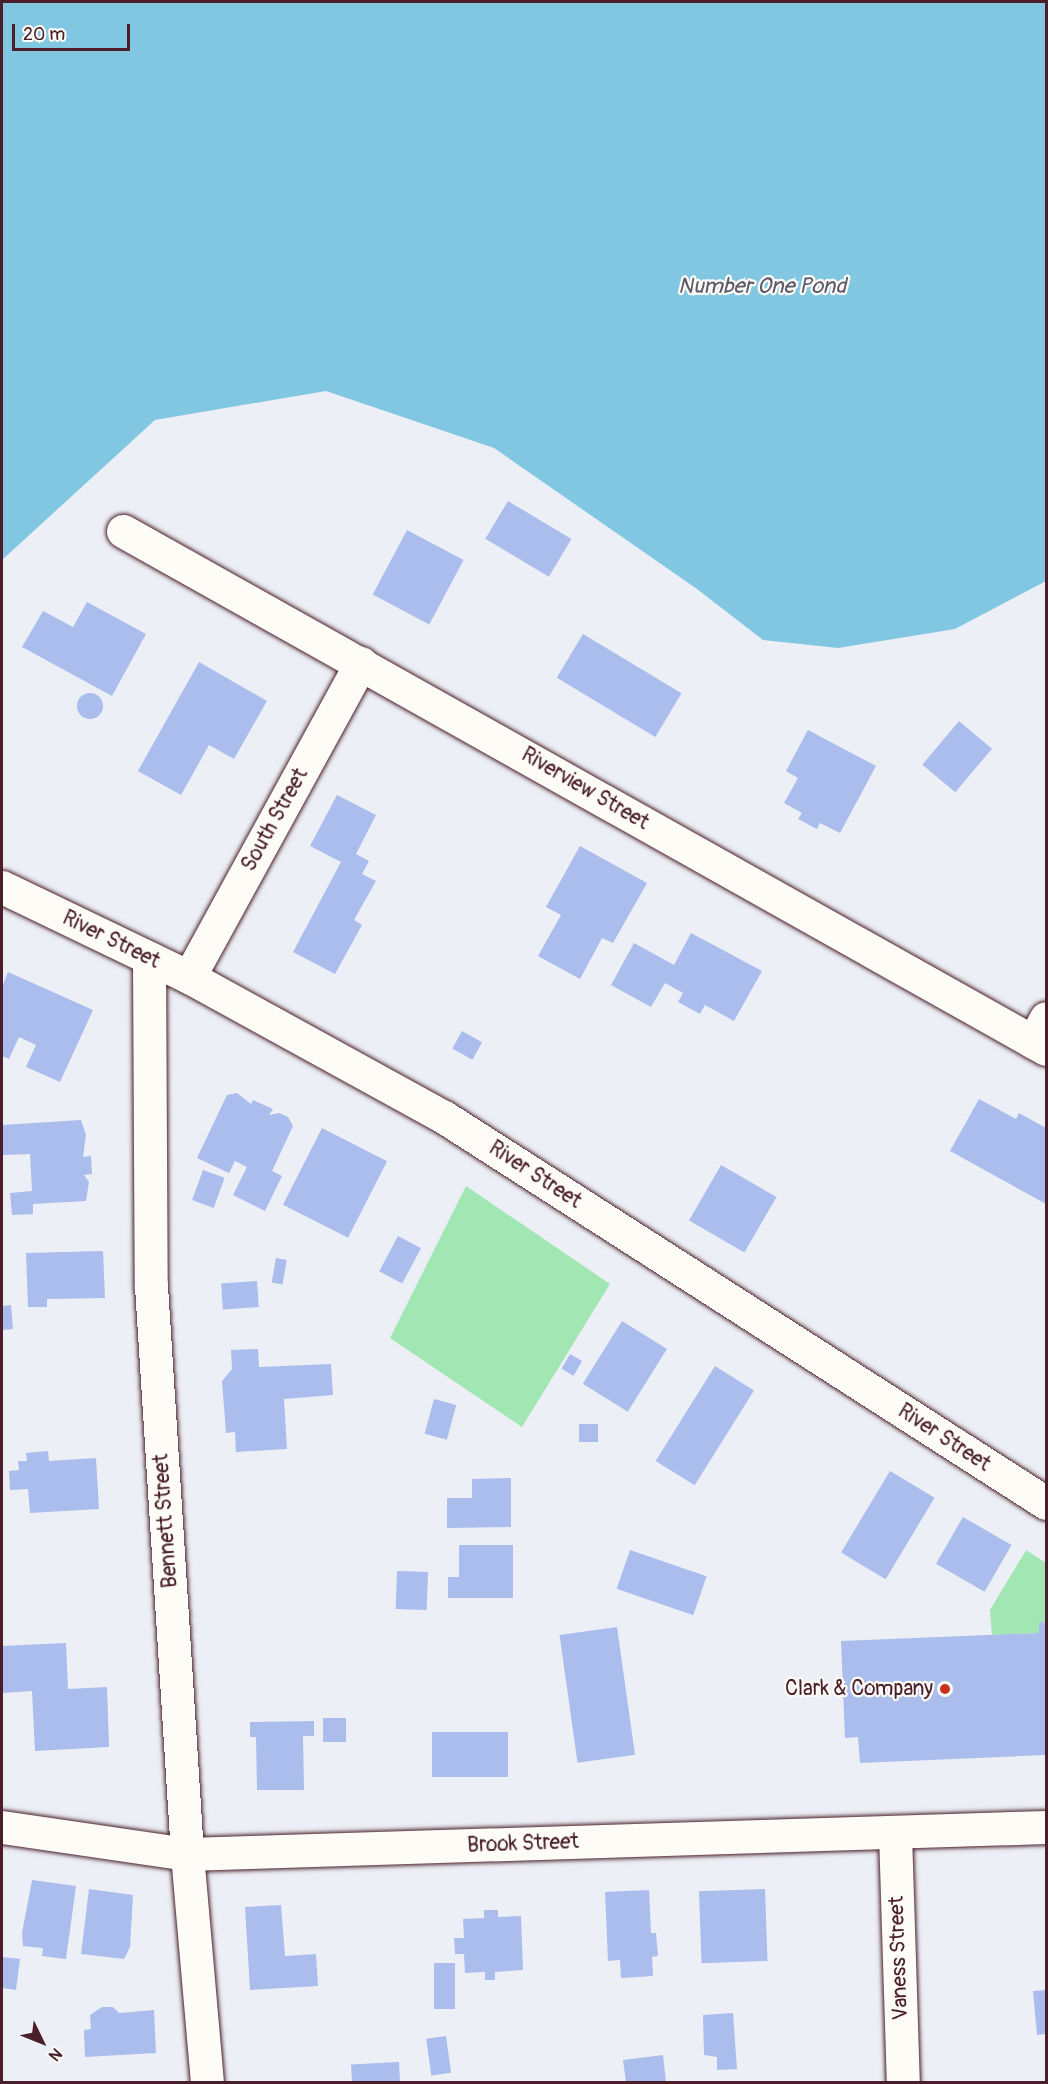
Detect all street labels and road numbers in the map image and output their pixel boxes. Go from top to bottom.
street label: Riverview Street [517,742,653,836]
street label: South Street [236,764,314,876]
street label: River Street [58,906,164,974]
street label: River Street [484,1136,586,1214]
street label: River Street [893,1399,995,1477]
street label: Bennett Street [149,1453,183,1589]
street label: Brook Street [467,1829,579,1859]
street label: Vaness Street [884,1895,914,2021]

